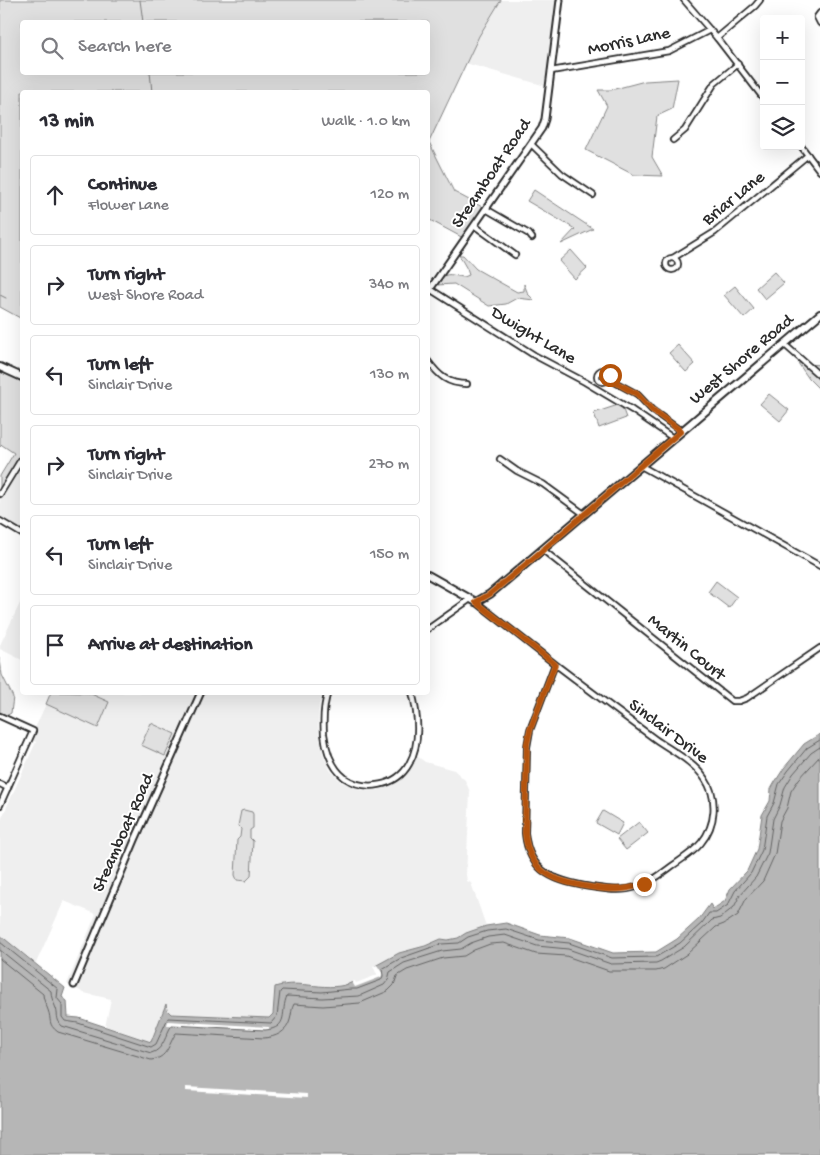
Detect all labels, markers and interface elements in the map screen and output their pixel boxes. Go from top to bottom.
map controls [760,15,805,150]
button: + [760,15,805,60]
search box [20,20,430,75]
street label: Morris Lane [586,23,673,61]
icon: search [38,34,66,62]
text: Search here [78,36,172,59]
button: − [760,60,805,105]
button: layers [760,105,805,150]
text: 13 min [40,110,94,135]
text: Walk · 1.0 km [321,113,410,132]
street label: Steamboat Road [448,114,537,233]
street label: Briar Lane [698,167,770,231]
text: Continue [88,174,157,197]
icon: ahead [41,181,69,209]
text: 120 m [370,186,409,205]
text: Flower Lane [88,197,169,216]
text: Turn right [88,264,164,287]
icon: right [41,271,69,299]
text: 340 m [369,276,409,295]
text: West Shore Road [88,287,203,306]
street label: Dwight Lane [486,302,580,370]
street label: West Shore Road [686,309,799,410]
text: Turn left [88,354,152,377]
icon: left [41,361,69,389]
route start [599,364,622,387]
text: 130 m [370,366,409,385]
text: Sinclair Drive [88,377,172,396]
text: Turn right [88,444,164,467]
icon: right [41,451,69,479]
text: 270 m [369,456,409,475]
text: Sinclair Drive [88,467,172,486]
text: Turn left [88,534,152,557]
icon: left [41,541,69,569]
text: 150 m [370,546,409,565]
text: Sinclair Drive [88,557,172,576]
street label: Martin Court [643,610,730,687]
icon: arrive [41,631,69,659]
text: Arrive at destination [88,634,252,657]
street label: Sinclair Drive [624,695,713,769]
street label: Steamboat Road [88,769,160,896]
route end [633,873,656,896]

